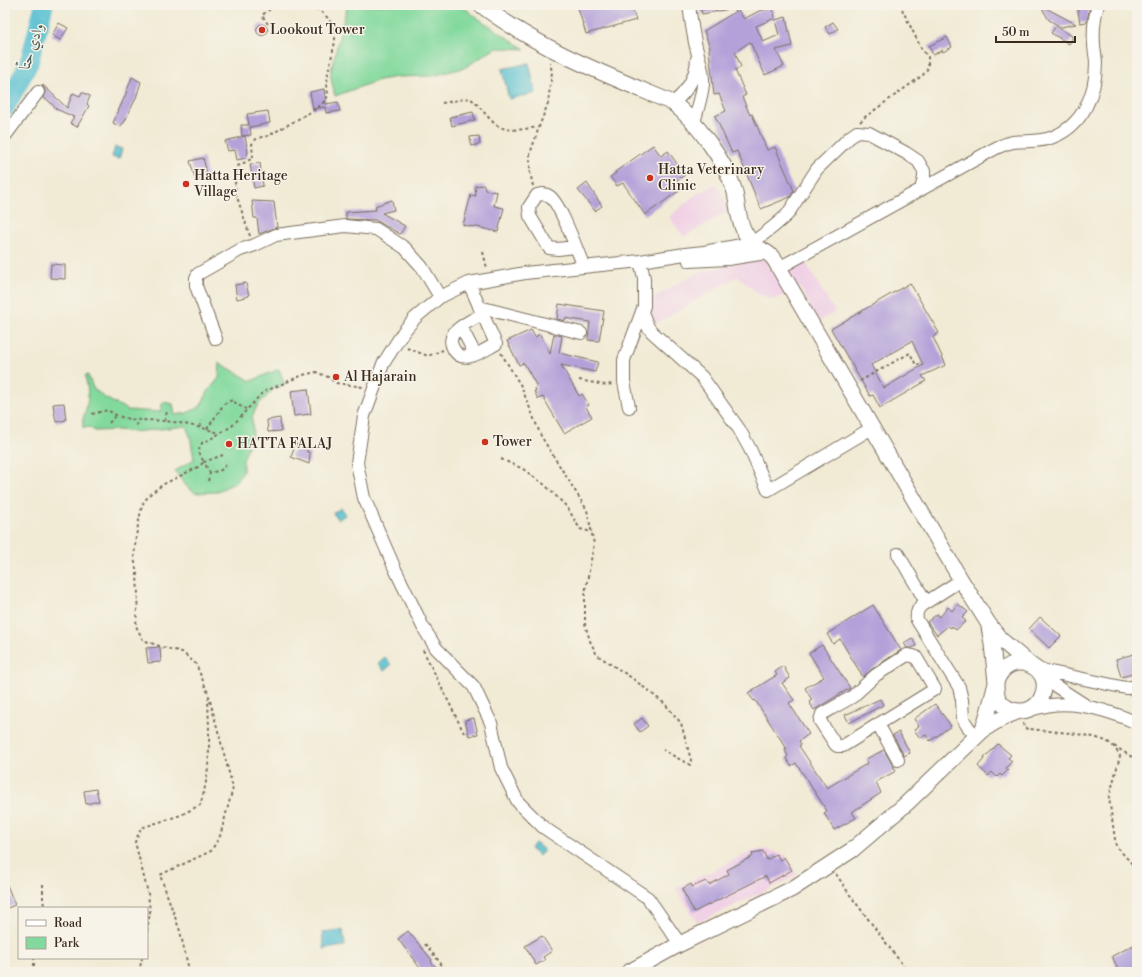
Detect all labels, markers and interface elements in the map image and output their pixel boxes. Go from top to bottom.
scale bar [996,18,1075,44]
water label: وادي حتّا [13,20,50,74]
place label: Lookout Tower [270,21,365,39]
marker: Lookout Tower [257,25,267,35]
text: 50 m [1002,25,1030,40]
place label: Hatta Veterinary Clinic [658,161,764,195]
place label: Hatta Heritage Village [193,167,288,201]
marker: Hatta Veterinary Clinic [645,173,655,183]
marker: Hatta Heritage Village [181,179,191,189]
place label: Al Hajarain [343,368,417,386]
marker: Al Hajarain [331,372,341,382]
place label: Tower [493,433,532,451]
place label: HATTA FALAJ [237,435,333,453]
marker: Tower [480,437,490,447]
marker: HATTA FALAJ [224,439,234,449]
legend [18,907,148,959]
text: Road [54,916,82,931]
text: Park [54,936,80,951]

